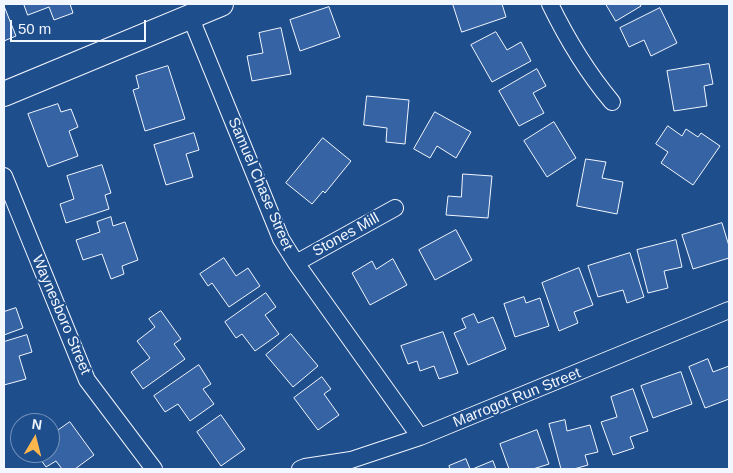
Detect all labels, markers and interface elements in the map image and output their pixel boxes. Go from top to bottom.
scale bar [12,10,149,42]
text: 50 m [18,20,51,37]
street label: Samuel Chase Street [224,115,296,253]
street label: Stones Mill [310,209,382,261]
street label: Waynesboro Street [28,253,94,377]
street label: Marrogot Run Street [451,364,583,432]
north arrow [10,413,60,463]
text: N [31,416,43,433]

